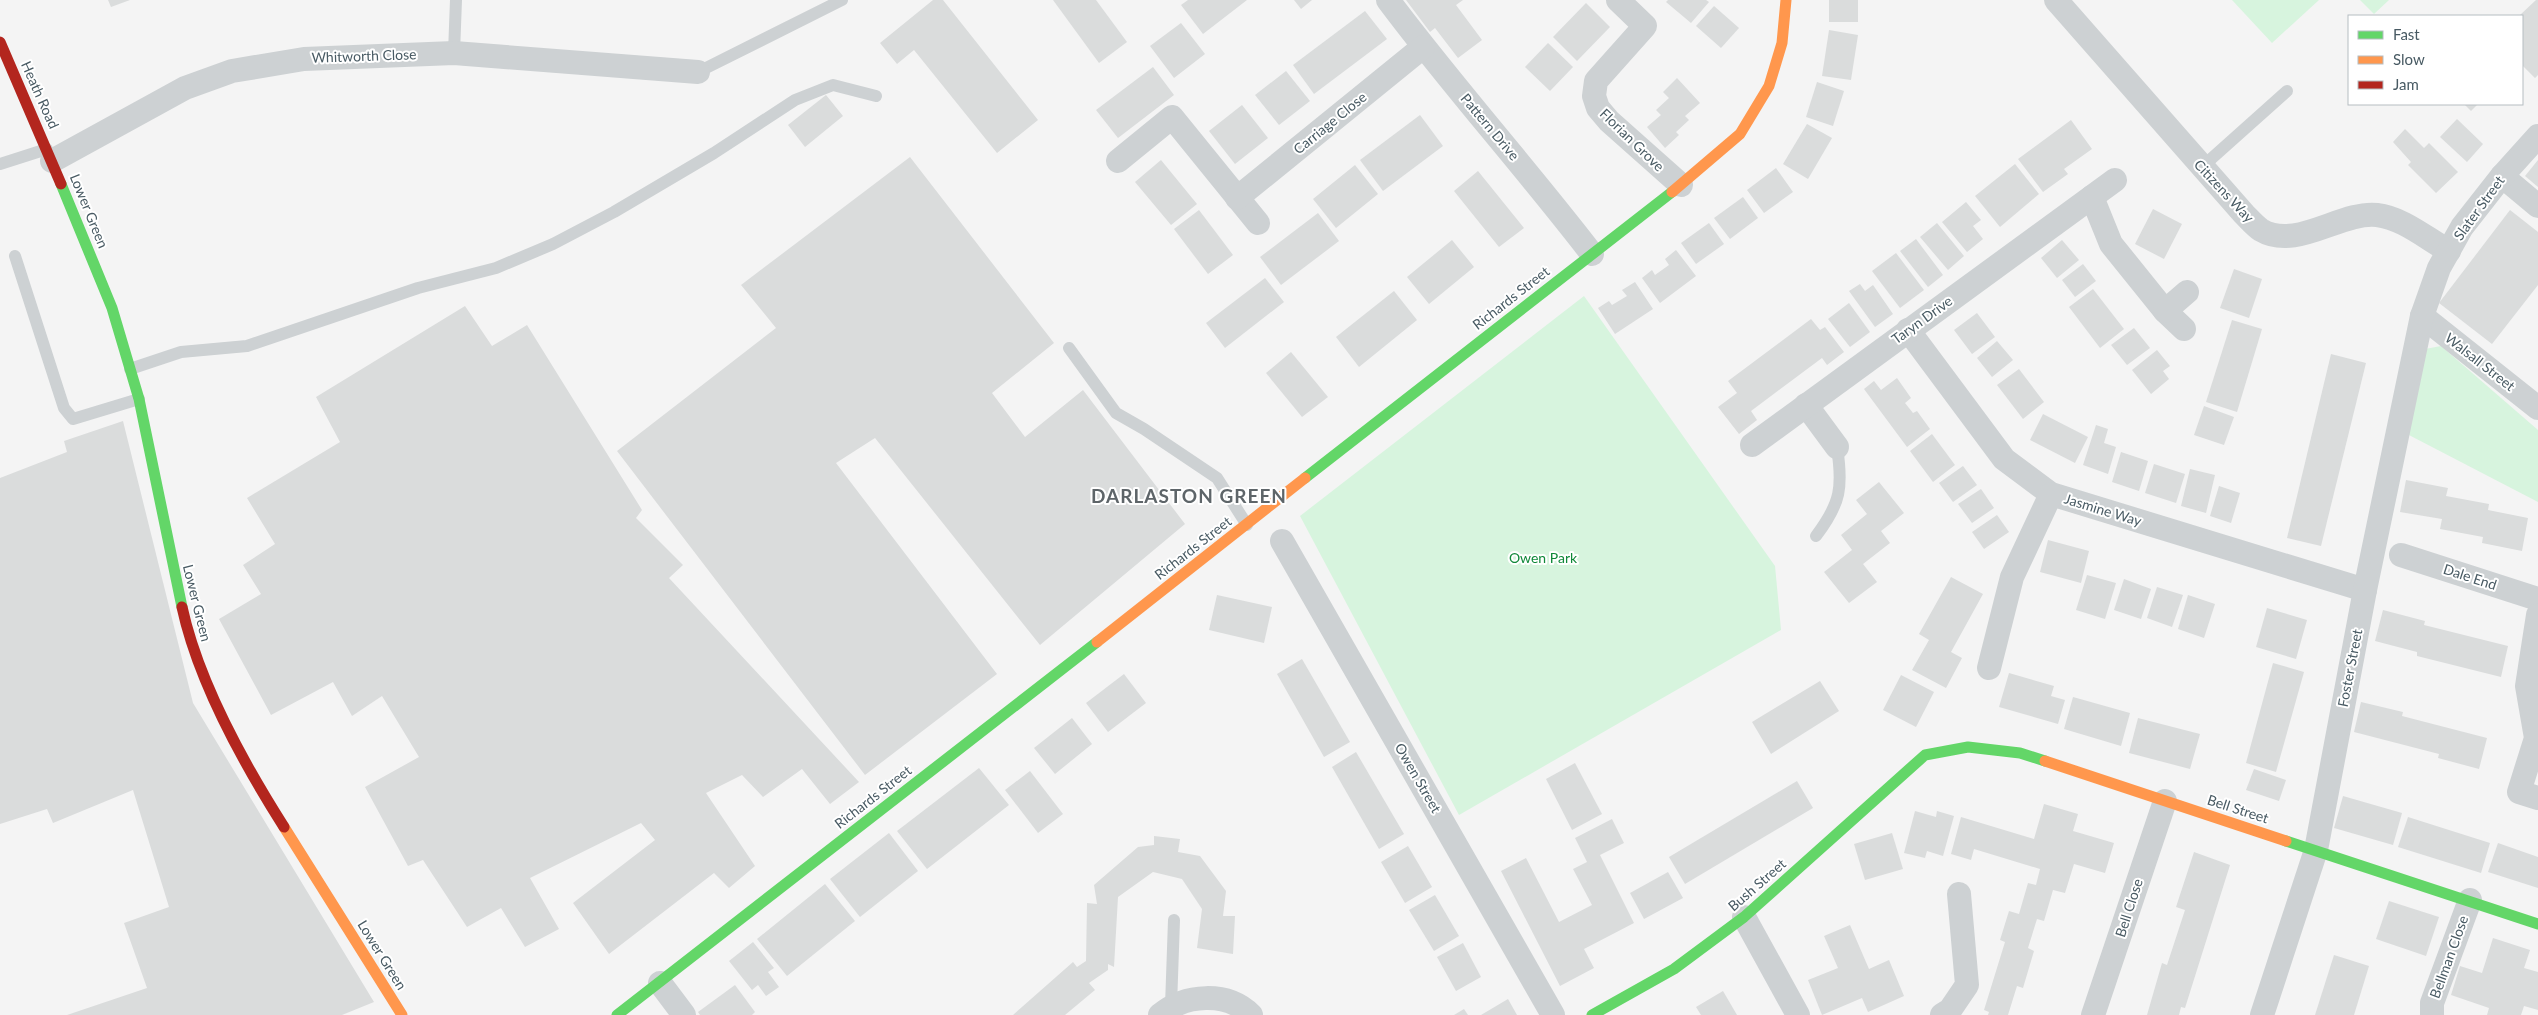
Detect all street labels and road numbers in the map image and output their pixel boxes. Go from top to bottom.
street label: Whitworth Close [311,45,417,66]
street label: Heath Road [18,58,63,131]
street label: Carriage Close [1290,88,1370,157]
street label: Pattern Drive [1458,90,1523,163]
street label: Florian Grove [1597,105,1668,175]
street label: Citizens Way [2191,156,2258,226]
street label: Lower Green [67,171,112,250]
street label: Slater Street [2450,172,2508,243]
street label: Richards Street [1469,262,1552,333]
street label: Taryn Drive [1888,292,1955,347]
street label: Walsall Street [2442,329,2519,394]
street label: Jasmine Way [2062,490,2145,530]
street label: Richards Street [1151,512,1234,583]
street label: Dale End [2441,560,2499,593]
street label: Lower Green [180,563,215,643]
street label: Foster Street [2334,628,2365,708]
street label: Owen Street [1392,740,1445,816]
street label: Richards Street [831,761,914,832]
street label: Bell Street [2205,791,2271,826]
street label: Bush Street [1724,855,1789,914]
street label: Bell Close [2111,876,2146,939]
street label: Bellman Close [2426,913,2471,1001]
street label: Lower Green [354,917,410,993]

